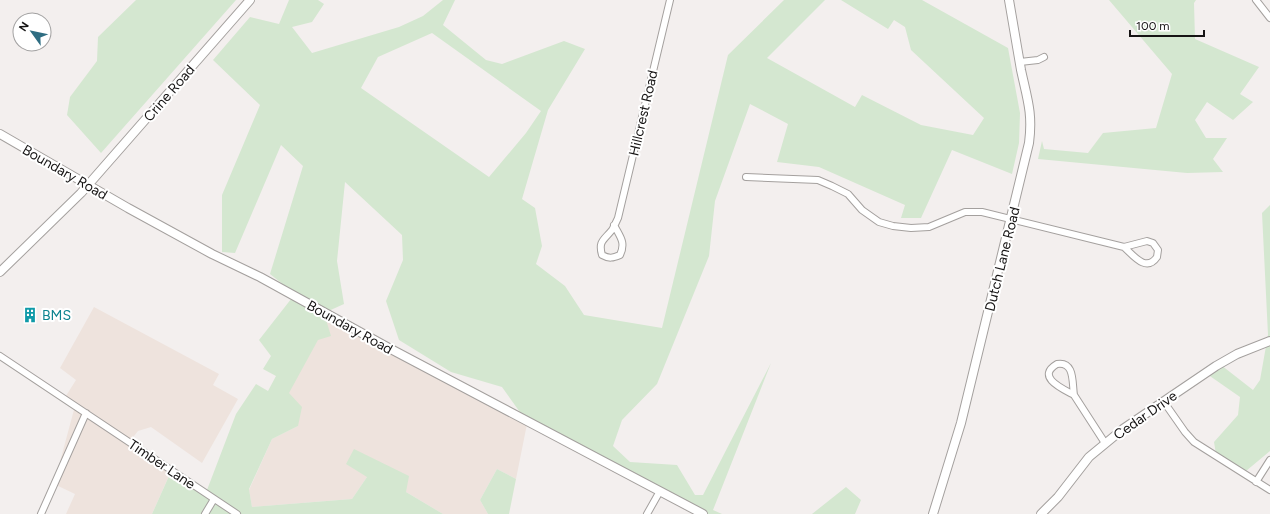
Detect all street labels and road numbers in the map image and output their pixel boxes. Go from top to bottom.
street label: Crine Road [140,62,198,125]
street label: Hillcrest Road [625,69,662,158]
street label: Boundary Road [19,141,110,204]
street label: Dutch Lane Road [981,205,1024,313]
street label: Boundary Road [304,297,396,358]
street label: Cedar Drive [1110,387,1181,443]
street label: Timber Lane [125,436,199,493]

